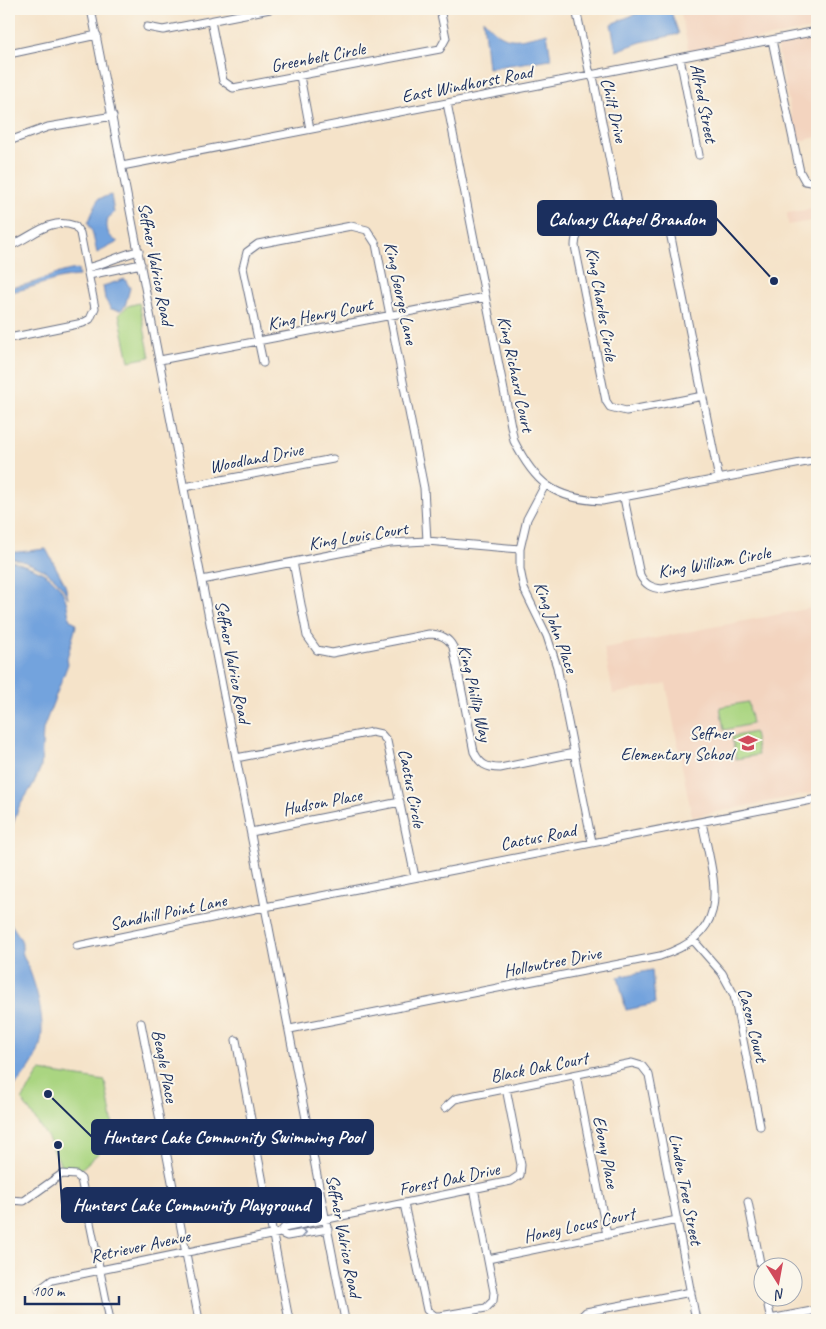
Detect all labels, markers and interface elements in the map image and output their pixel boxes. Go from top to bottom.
street label: Greenbelt Circle [269,37,368,77]
street label: East Windhorst Road [400,60,537,107]
street label: Alfred Street [686,62,723,146]
street label: Chilt Drive [596,76,632,146]
street label: Seffner Valrico Road [133,201,179,330]
callout: Calvary Chapel Brandon [538,201,716,235]
text: Calvary Chapel Brandon [549,207,706,231]
street label: King George Lane [379,240,423,347]
street label: King Charles Circle [581,246,623,364]
street label: King Henry Court [266,293,376,335]
street label: King Richard Court [493,314,539,436]
street label: Woodland Drive [207,438,306,478]
street label: King Louis Court [307,517,411,555]
street label: King William Circle [656,541,773,583]
street label: King John Place [529,578,583,677]
street label: Seffner Valrico Road [210,599,256,728]
street label: King Phillip Way [453,642,497,745]
place label: Seffner Elementary School [621,722,736,765]
school or university icon: Seffner Elementary School [737,732,759,754]
street label: Cactus Circle [394,747,431,830]
street label: Hudson Place [281,783,364,820]
street label: Cactus Road [498,818,581,855]
street label: Sandhill Point Lane [108,889,229,935]
street label: Hollowtree Drive [501,942,604,982]
street label: Cason Court [733,986,773,1066]
street label: Beagle Place [147,1028,183,1105]
street label: Black Oak Court [488,1046,593,1087]
street label: Ebony Place [588,1114,624,1191]
callout: Hunters Lake Community Swimming Pool [92,1120,373,1154]
text: Hunters Lake Community Swimming Pool [103,1125,367,1149]
street label: Linden Tree Street [664,1131,708,1248]
street label: Forest Oak Drive [397,1157,502,1200]
street label: Seffner Valrico Road [321,1173,367,1302]
callout: Hunters Lake Community Playground [62,1188,321,1222]
text: Hunters Lake Community Playground [73,1193,313,1217]
street label: Honey Locus Court [521,1202,640,1248]
street label: Retriever Avenue [88,1224,193,1267]
one-way arrow [299,1229,308,1239]
north arrow [754,1256,804,1306]
scale bar [25,1274,119,1306]
text: 100 m [32,1282,66,1301]
text: N [772,1285,786,1304]

